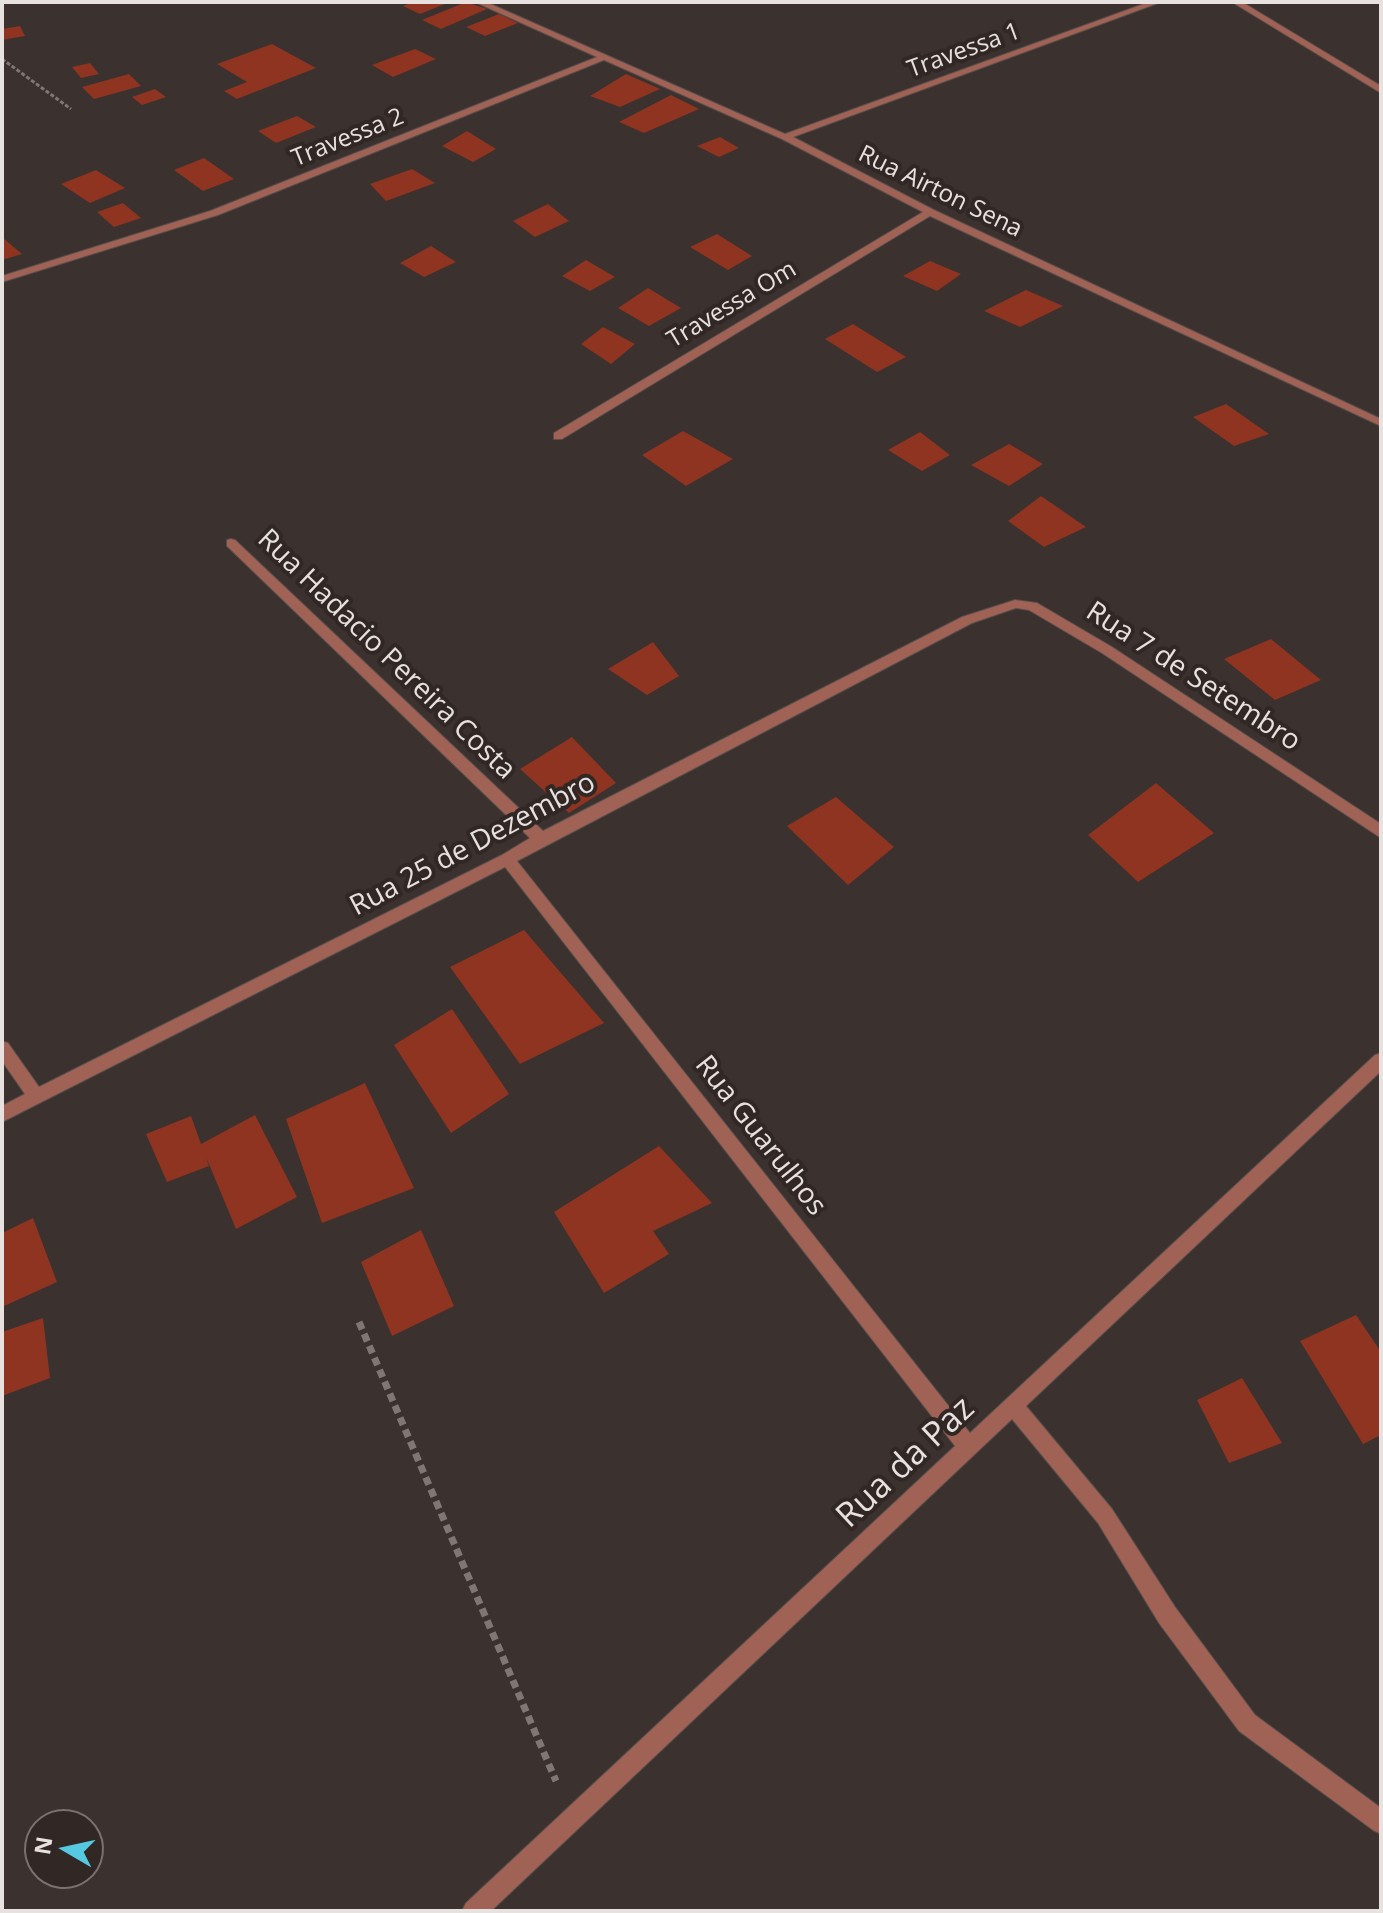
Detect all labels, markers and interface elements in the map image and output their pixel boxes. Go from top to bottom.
street label: Travessa 1 [904,17,1024,85]
street label: Travessa 2 [288,103,408,173]
street label: Rua Airton Sena [853,140,1027,244]
street label: Travessa Om [662,255,802,355]
street label: Rua Hadacio Pereira Costa [250,523,522,787]
street label: Rua 7 de Setembro [1080,595,1306,759]
street label: Rua 25 de Dezembro [345,766,601,924]
street label: Rua Guarulhos [687,1049,833,1223]
street label: Rua da Paz [829,1389,983,1537]
north arrow [24,1809,104,1889]
text: N [26,1834,58,1857]

